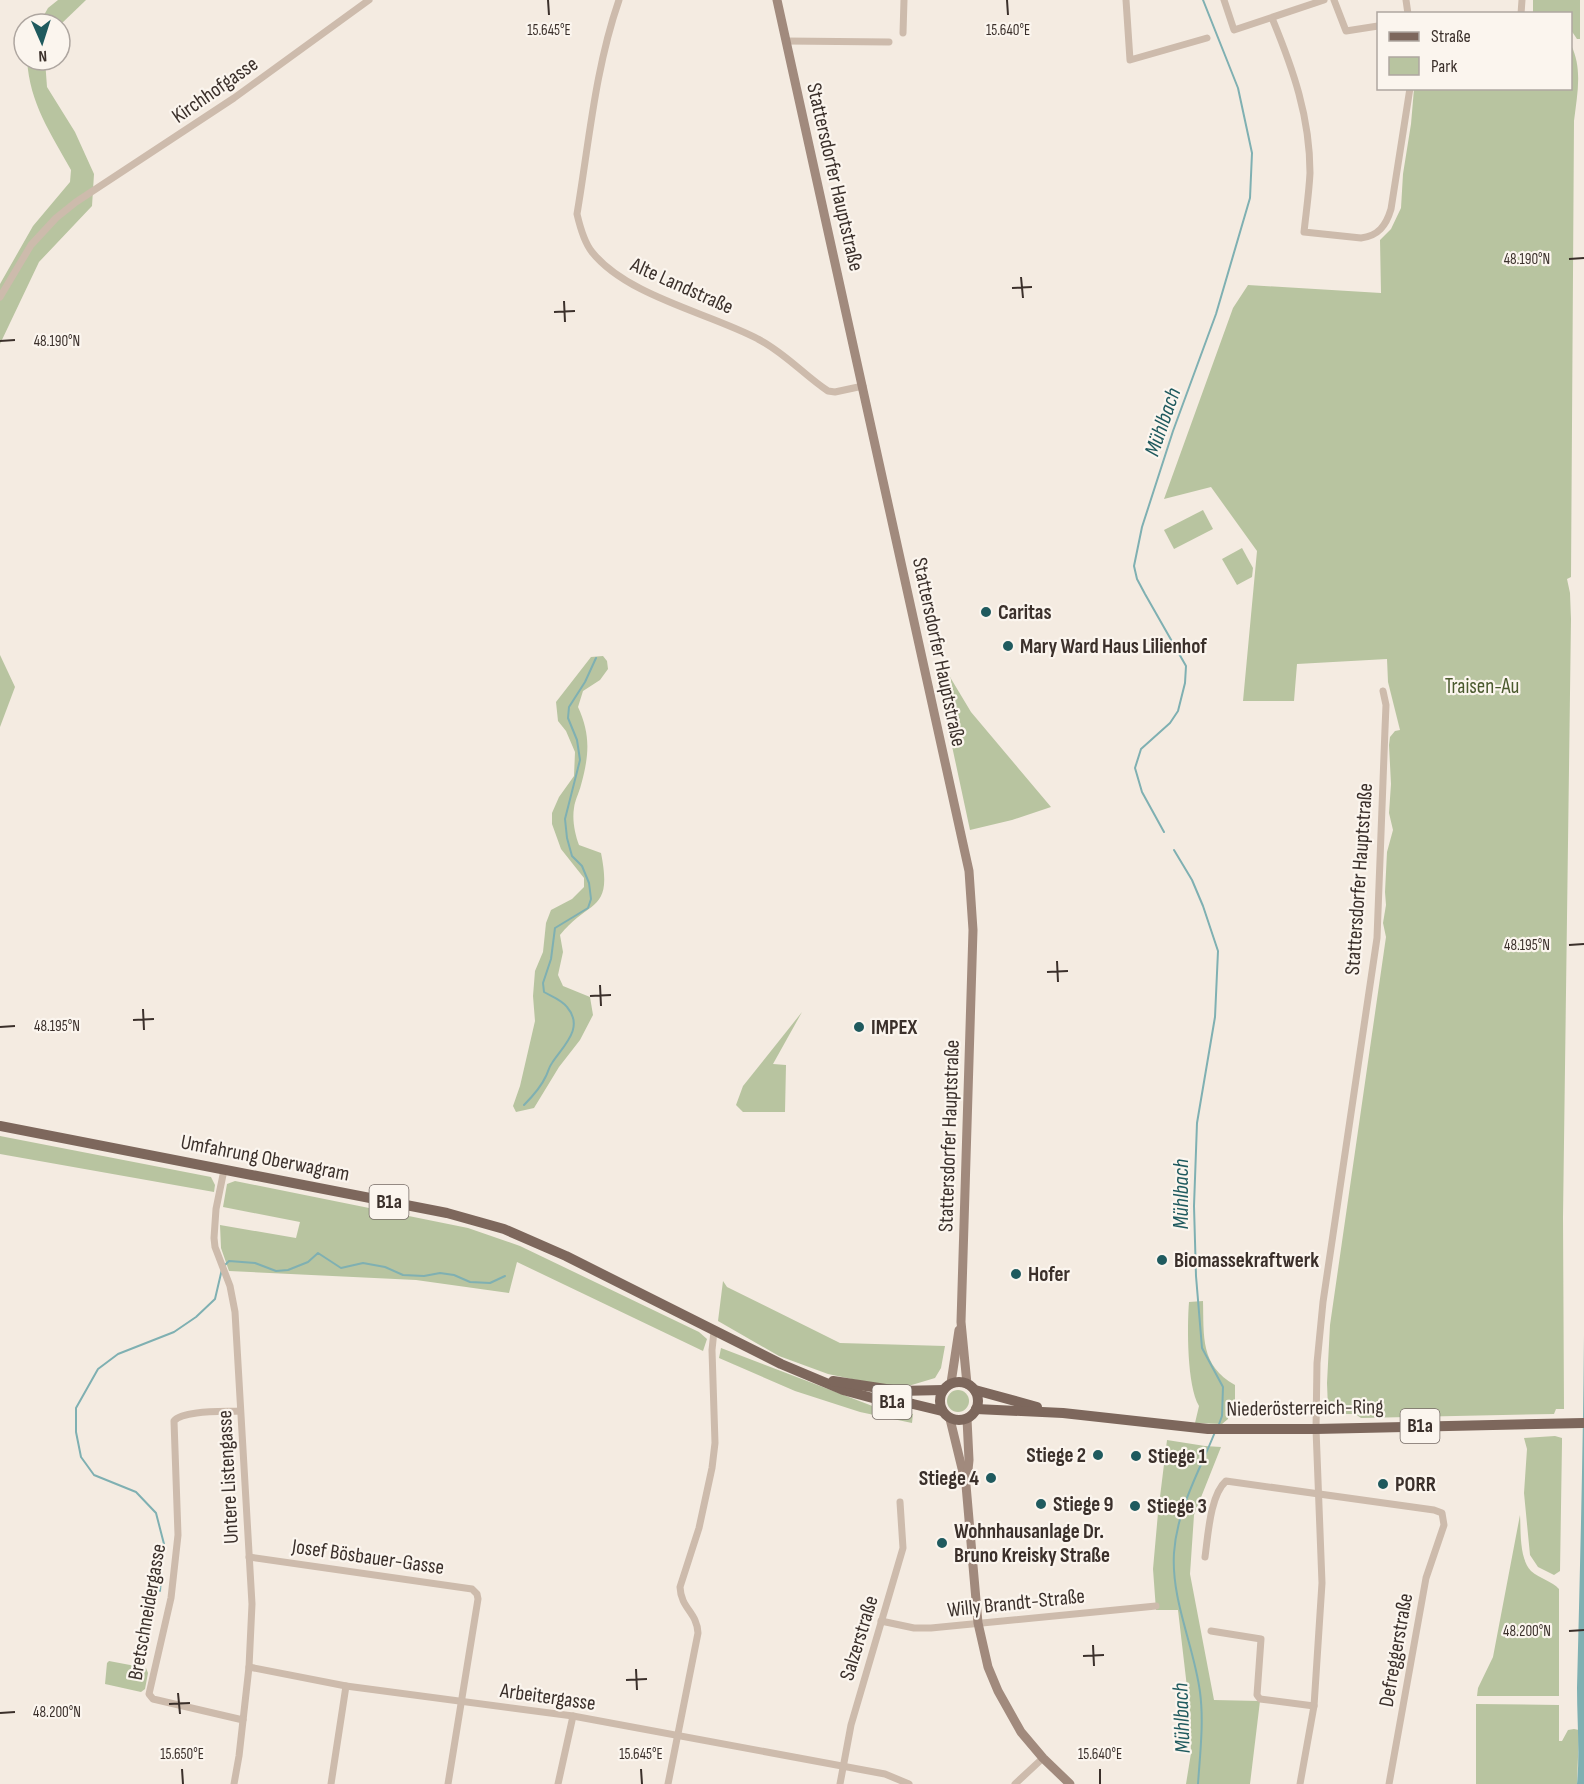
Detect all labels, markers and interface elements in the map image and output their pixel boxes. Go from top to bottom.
north arrow [12,12,72,72]
legend [1377,12,1572,90]
text: 15.645°E [527,21,571,40]
text: 15.640°E [986,21,1030,40]
text: Straße [1431,26,1471,47]
text: N [38,46,47,65]
street label: Kirchhofgasse [167,51,263,129]
text: Park [1431,56,1457,77]
street label: Stattersdorfer Hauptstraße [801,80,869,274]
text: 48.190°N [1504,250,1550,269]
street label: Alte Landstraße [626,252,737,320]
text: 48.190°N [34,332,80,351]
water label: Mühlbach [1139,384,1187,460]
street label: Stattersdorfer Hauptstraße [907,555,971,749]
place label: Caritas [998,600,1051,625]
marker: Caritas [979,605,993,619]
place label: Mary Ward Haus Lilienhof [1020,634,1207,659]
marker: Mary Ward Haus Lilienhof [1001,639,1015,653]
park label: Traisen-Au [1445,674,1519,699]
street label: Stattersdorfer Hauptstraße [1340,782,1378,976]
text: 48.195°N [1504,936,1550,955]
place label: IMPEX [871,1015,918,1040]
text: 48.195°N [34,1017,80,1036]
marker: IMPEX [852,1020,866,1034]
street label: Stattersdorfer Hauptstraße [933,1039,965,1233]
street label: Umfahrung Oberwagram [178,1129,352,1187]
water label: Mühlbach [1168,1159,1195,1229]
road number: B1a [370,1185,408,1219]
place label: Biomassekraftwerk [1174,1248,1319,1273]
marker: Biomassekraftwerk [1155,1253,1169,1267]
place label: Hofer [1028,1262,1070,1287]
marker: Hofer [1009,1267,1023,1281]
road number: B1a [872,1385,912,1419]
street label: Niederösterreich-Ring [1226,1394,1384,1422]
street label: Untere Listengasse [212,1409,244,1545]
road number: B1a [1400,1409,1440,1443]
place label: Stiege 2 [1026,1443,1086,1468]
place label: Stiege 1 [1148,1444,1207,1469]
marker: Stiege 2 [1091,1448,1105,1462]
marker: Stiege 1 [1129,1449,1143,1463]
place label: Stiege 4 [919,1466,979,1491]
marker: Stiege 4 [984,1471,998,1485]
place label: PORR [1395,1472,1436,1497]
marker: PORR [1376,1477,1390,1491]
place label: Stiege 9 [1053,1492,1114,1517]
place label: Stiege 3 [1147,1494,1207,1519]
marker: Stiege 9 [1034,1497,1048,1511]
marker: Stiege 3 [1128,1499,1142,1513]
place label: Wohnhausanlage Dr. Bruno Kreisky Straße [954,1519,1110,1568]
street label: Josef Bösbauer-Gasse [289,1534,446,1580]
marker: Wohnhausanlage Dr. Bruno Kreisky Straße [935,1536,949,1550]
street label: Bretschneidergasse [123,1542,171,1682]
street label: Willy Brandt-Straße [946,1583,1086,1623]
street label: Defreggerstraße [1374,1591,1418,1709]
street label: Salzerstraße [834,1593,884,1683]
text: 48.200°N [1503,1622,1551,1641]
street label: Arbeitergasse [498,1678,597,1716]
water label: Mühlbach [1167,1682,1197,1754]
text: 48.200°N [33,1703,81,1722]
text: 15.650°E [160,1745,204,1764]
text: 15.645°E [619,1745,663,1764]
text: 15.640°E [1078,1745,1122,1764]

